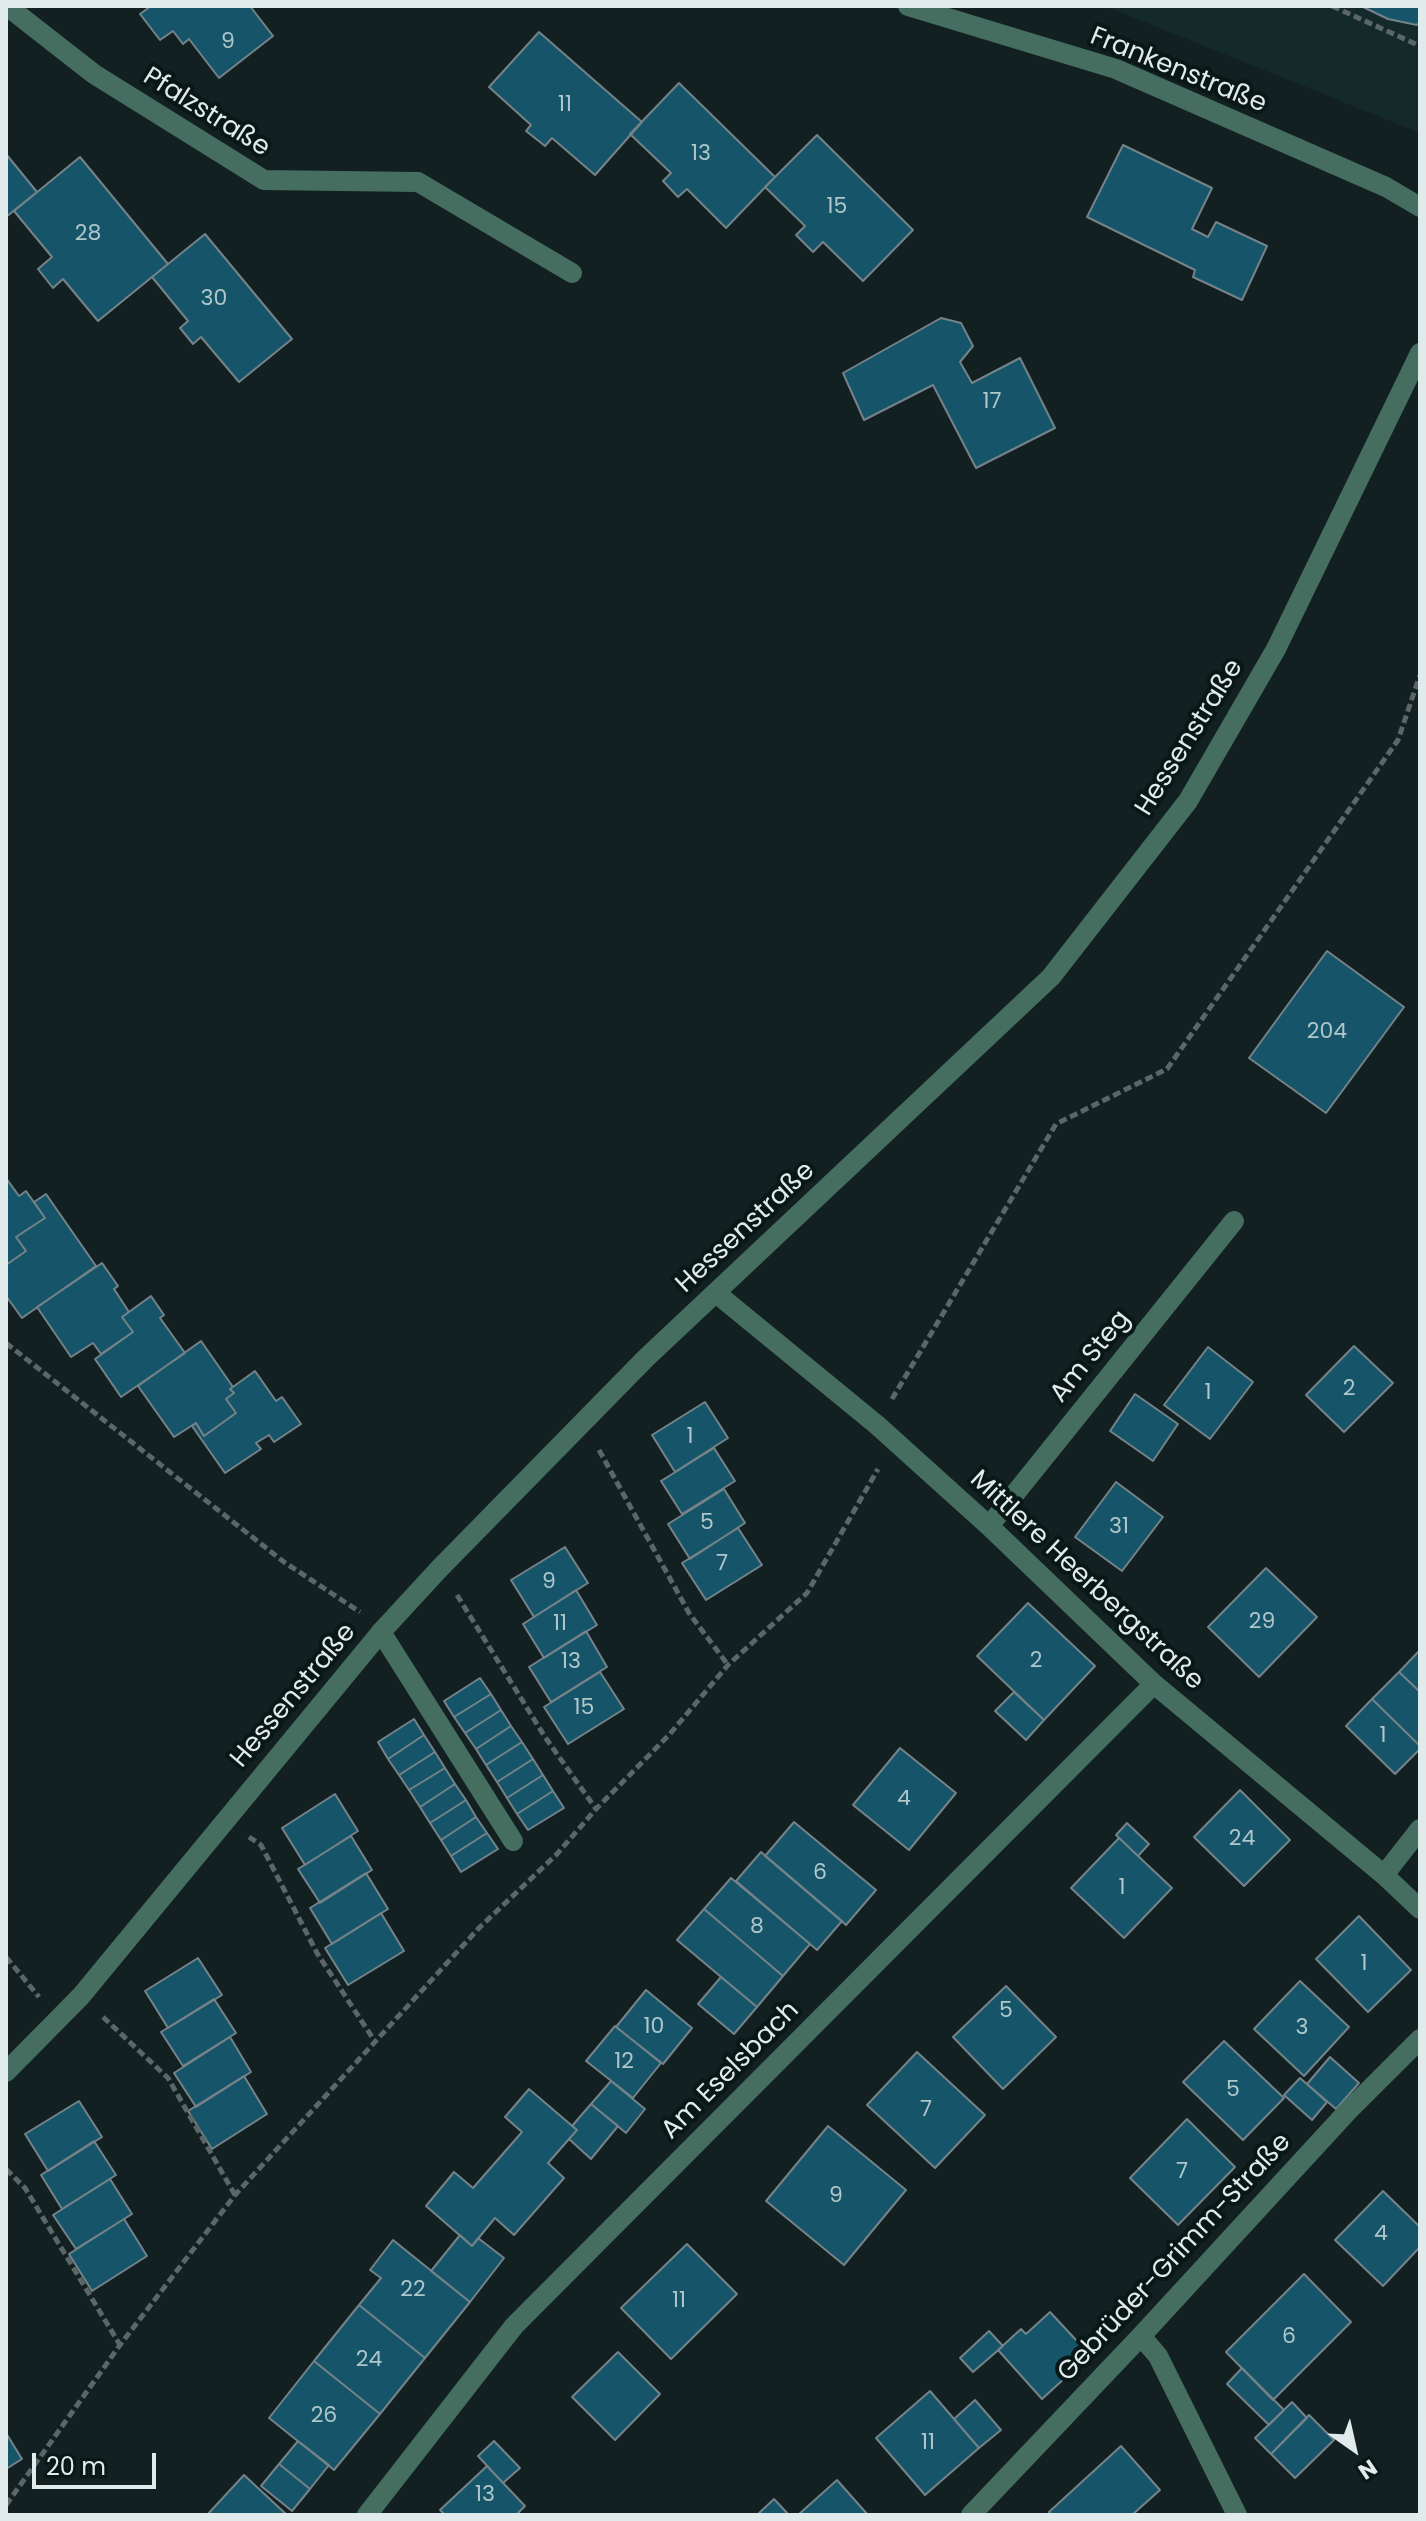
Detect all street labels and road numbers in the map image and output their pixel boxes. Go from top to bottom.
street label: Frankenstraße [1085,21,1271,121]
street label: Pfalzstraße [137,62,275,164]
street label: Hessenstraße [1130,654,1250,822]
street label: Hessenstraße [670,1156,822,1300]
street label: Am Steg [1044,1305,1138,1409]
street label: Mittlere Heerbergstraße [963,1465,1209,1697]
street label: Hessenstraße [225,1618,363,1774]
street label: Am Eselsbach [656,1996,806,2146]
street label: Gebrüder-Grimm-Straße [1052,2127,1298,2389]

